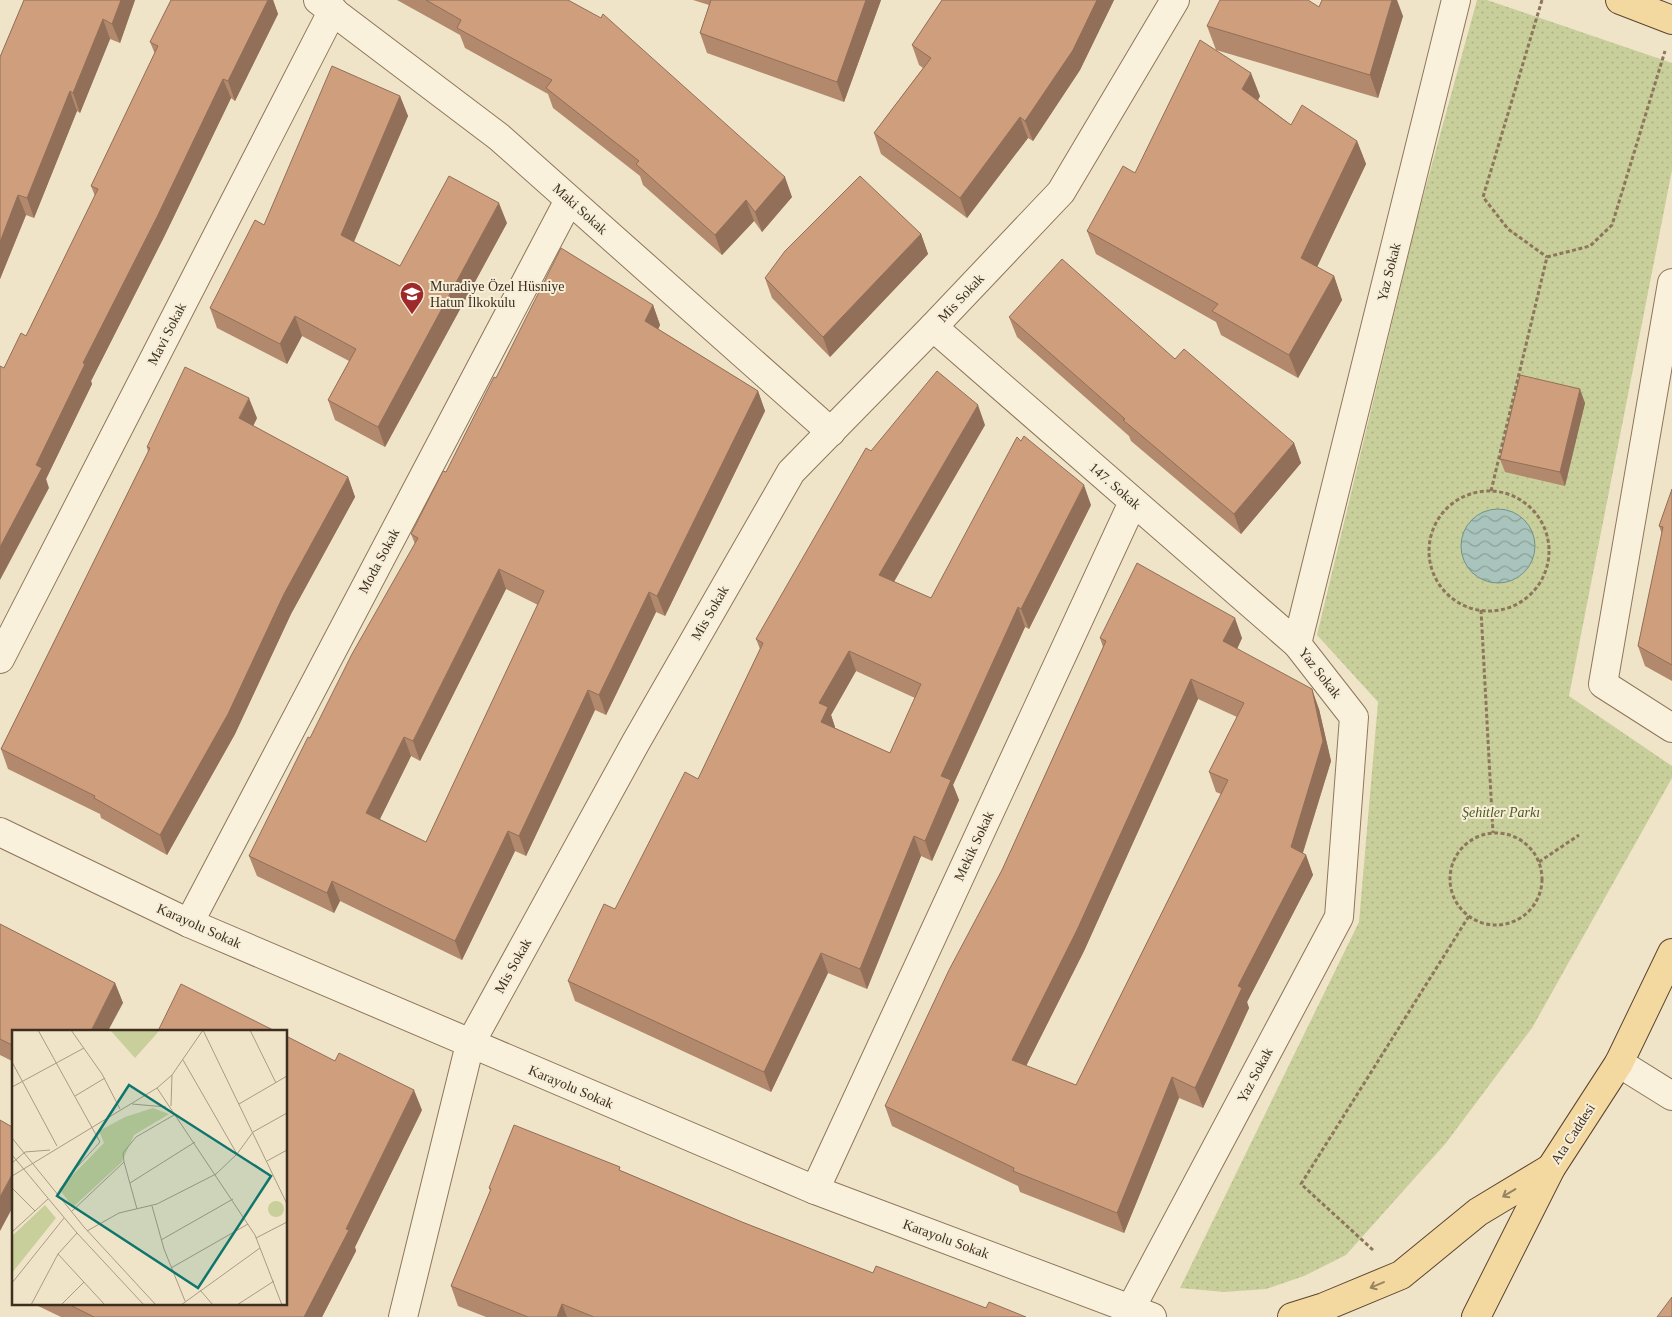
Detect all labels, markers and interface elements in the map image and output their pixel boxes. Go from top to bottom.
street label: Maki Sokak [550,181,610,237]
street label: Yaz Sokak [1375,241,1403,303]
street label: Mis Sokak [935,271,987,325]
place label: Muradiye Özel Hüsniye Hatun İlkokulu [430,278,565,310]
school or university icon: Muradiye Özel Hüsniye Hatun İlkokulu [399,281,425,315]
street label: Mavi Sokak [145,300,189,368]
street label: 147. Sokak [1086,460,1144,512]
street label: Moda Sokak [356,526,402,596]
street label: Mis Sokak [688,583,732,643]
street label: Yaz Sokak [1296,645,1344,701]
park label: Şehitler Parkı [1462,805,1540,820]
street label: Mekik Sokak [951,809,997,883]
street label: Karayolu Sokak [155,901,243,951]
street label: Mis Sokak [492,936,534,996]
inset map [12,1030,288,1304]
street label: Yaz Sokak [1234,1045,1276,1105]
street label: Karayolu Sokak [526,1062,616,1112]
street label: Ata Caddesi [1548,1101,1598,1167]
one-way arrow [1503,1188,1517,1198]
street label: Karayolu Sokak [901,1216,991,1262]
one-way arrow [1370,1281,1385,1291]

